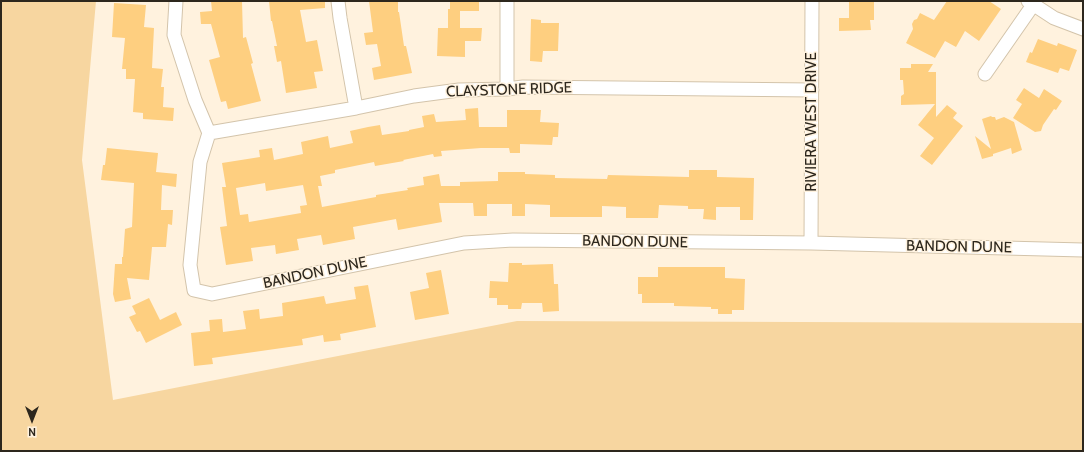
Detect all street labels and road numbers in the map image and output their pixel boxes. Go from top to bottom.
street label: RIVIERA WEST DRIVE [803,52,821,192]
street label: CLAYSTONE RIDGE [446,79,572,101]
street label: BANDON DUNE [582,232,688,252]
street label: BANDON DUNE [906,237,1012,257]
street label: BANDON DUNE [261,253,369,293]

